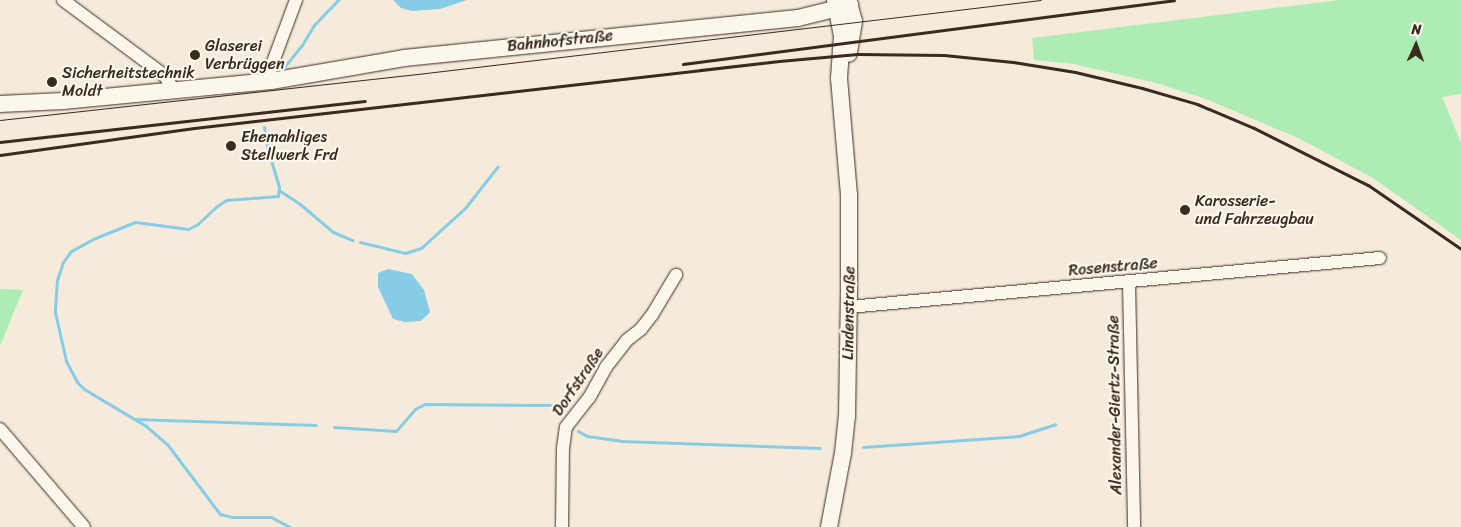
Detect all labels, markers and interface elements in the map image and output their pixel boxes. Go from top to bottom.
text: N [1411,17,1422,42]
north arrow [1391,20,1441,70]
street label: Bahnhofstraße [506,26,614,56]
place label: Glaserei Verbrüggen [205,36,285,74]
marker: Glaserei Verbrüggen [189,49,201,61]
place label: Sicherheitstechnik Moldt [62,63,195,101]
marker: Sicherheitstechnik Moldt [46,76,58,88]
place label: Ehemahliges Stellwerk Frd [241,127,338,165]
marker: Ehemahliges Stellwerk Frd [225,140,237,152]
place label: Karosserie- und Fahrzeugbau [1195,191,1314,229]
marker: Karosserie- und Fahrzeugbau [1179,204,1191,216]
street label: Rosenstraße [1068,254,1158,280]
street label: Lindenstraße [839,266,859,360]
street label: Alexander-Giertz-Straße [1104,315,1126,495]
street label: Dorfstraße [548,344,608,420]

